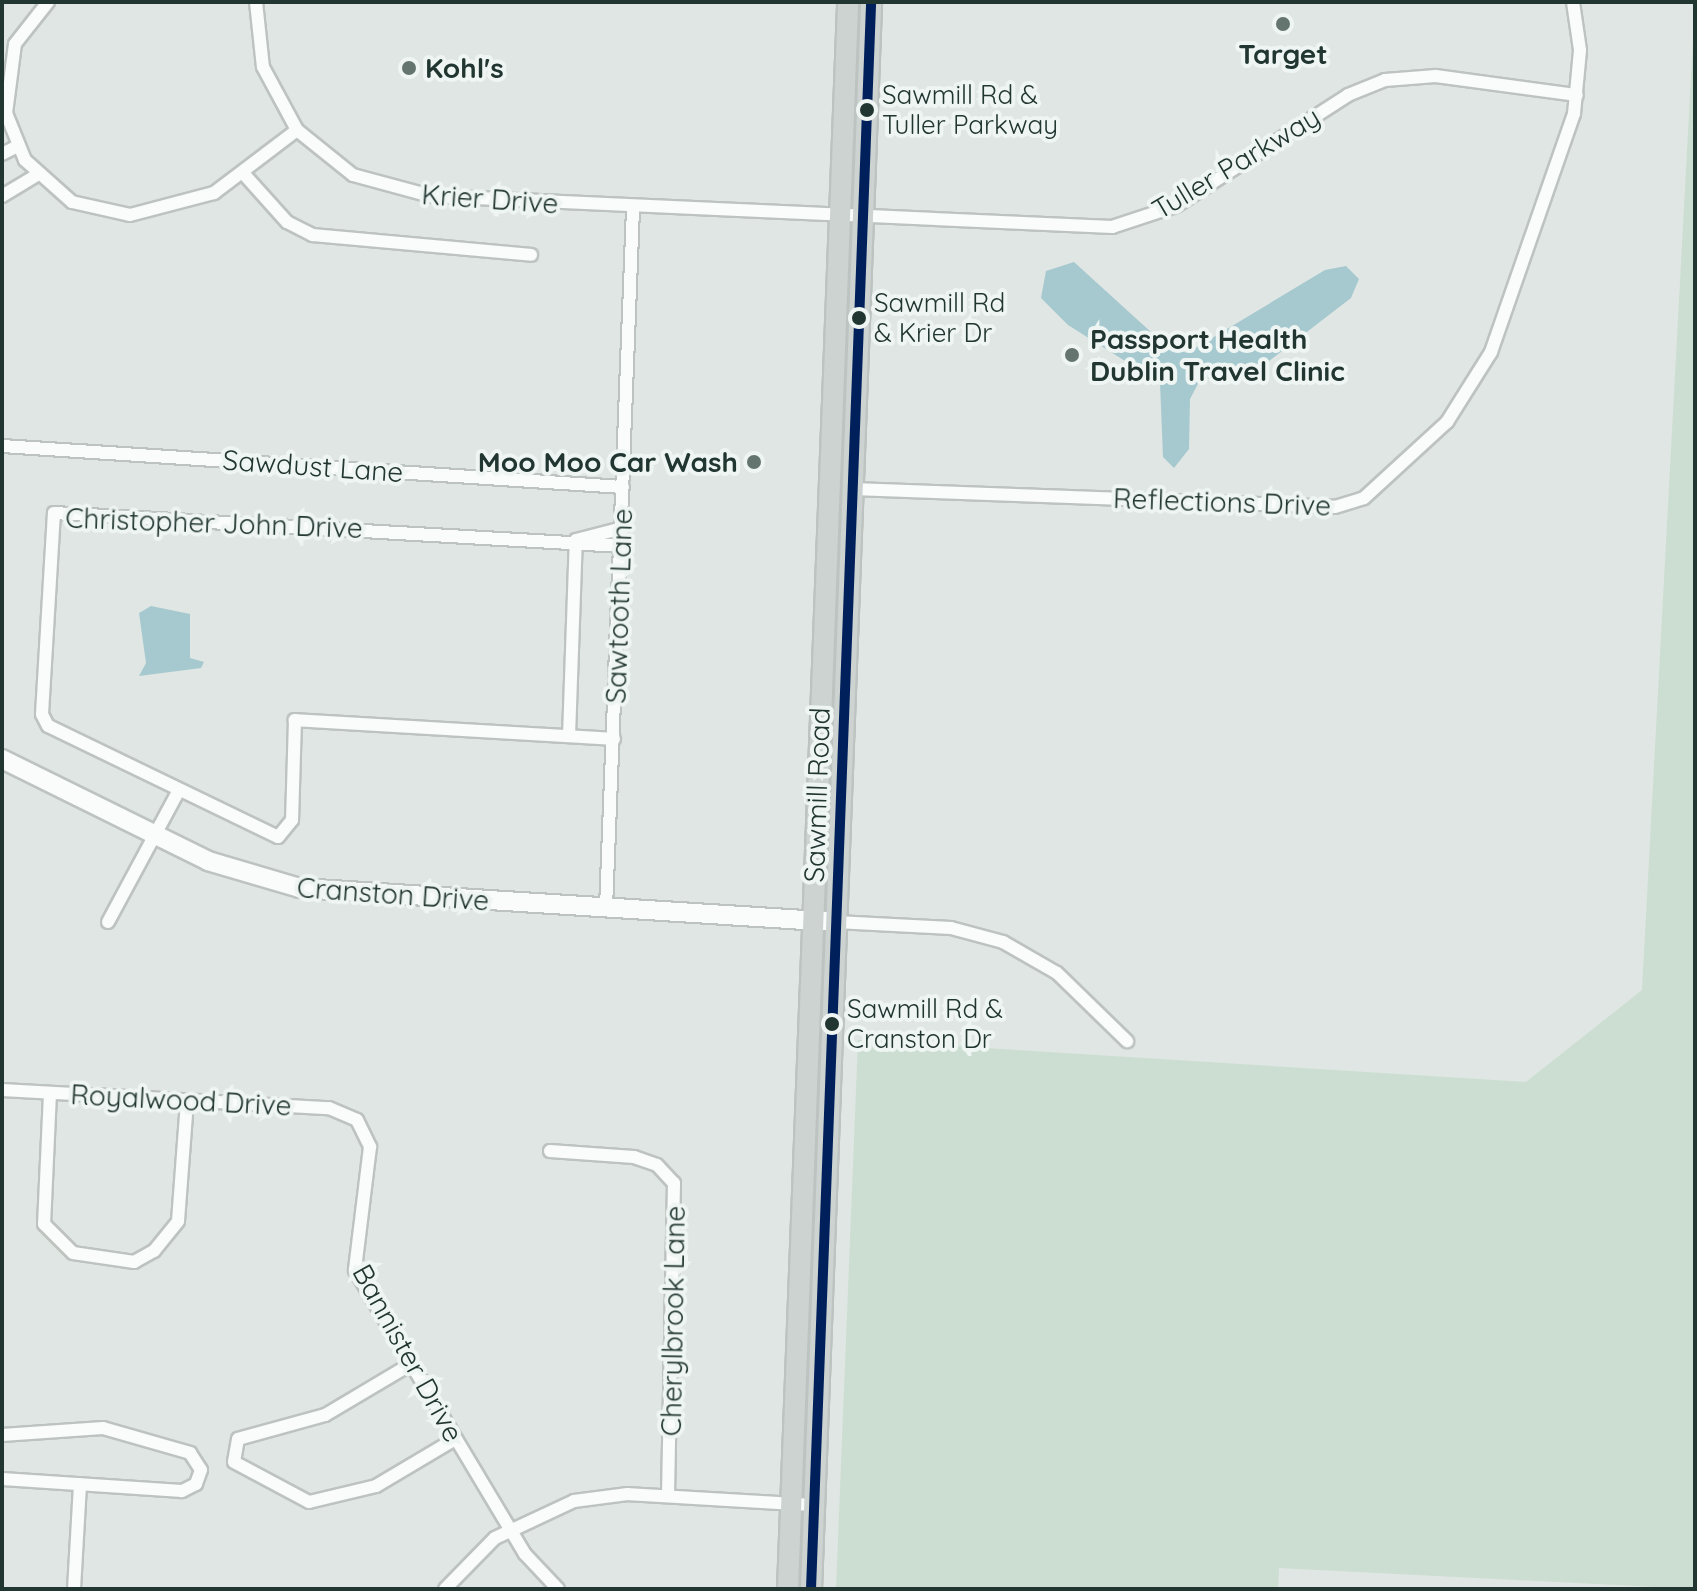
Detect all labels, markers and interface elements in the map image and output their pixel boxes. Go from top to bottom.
marker: Target [1274,15,1292,33]
place label: Target [1238,37,1328,71]
place label: Kohl's [425,51,504,85]
marker: Kohl's [400,59,418,77]
place label: Sawmill Rd & Tuller Parkway [882,79,1058,140]
street label: Tuller Parkway [1146,100,1326,226]
marker: Sawmill Rd & Tuller Parkway [859,102,875,118]
street label: Krier Drive [420,177,560,221]
place label: Sawmill Rd & Krier Dr [874,287,1005,348]
marker: Sawmill Rd & Krier Dr [851,310,867,326]
place label: Passport Health Dublin Travel Clinic [1090,322,1345,388]
marker: Passport Health Dublin Travel Clinic [1061,344,1083,366]
street label: Sawdust Lane [222,443,404,489]
place label: Moo Moo Car Wash [478,445,738,479]
marker: Moo Moo Car Wash [745,453,763,471]
street label: Reflections Drive [1112,481,1332,523]
street label: Christopher John Drive [65,501,363,545]
street label: Sawtooth Lane [599,508,639,704]
street label: Sawmill Road [797,707,837,883]
street label: Cranston Drive [296,871,490,917]
place label: Sawmill Rd & Cranston Dr [847,993,1003,1054]
marker: Sawmill Rd & Cranston Dr [824,1016,840,1032]
street label: Royalwood Drive [70,1077,292,1123]
street label: Cherylbrook Lane [654,1205,692,1437]
street label: Bannister Drive [345,1258,471,1448]

